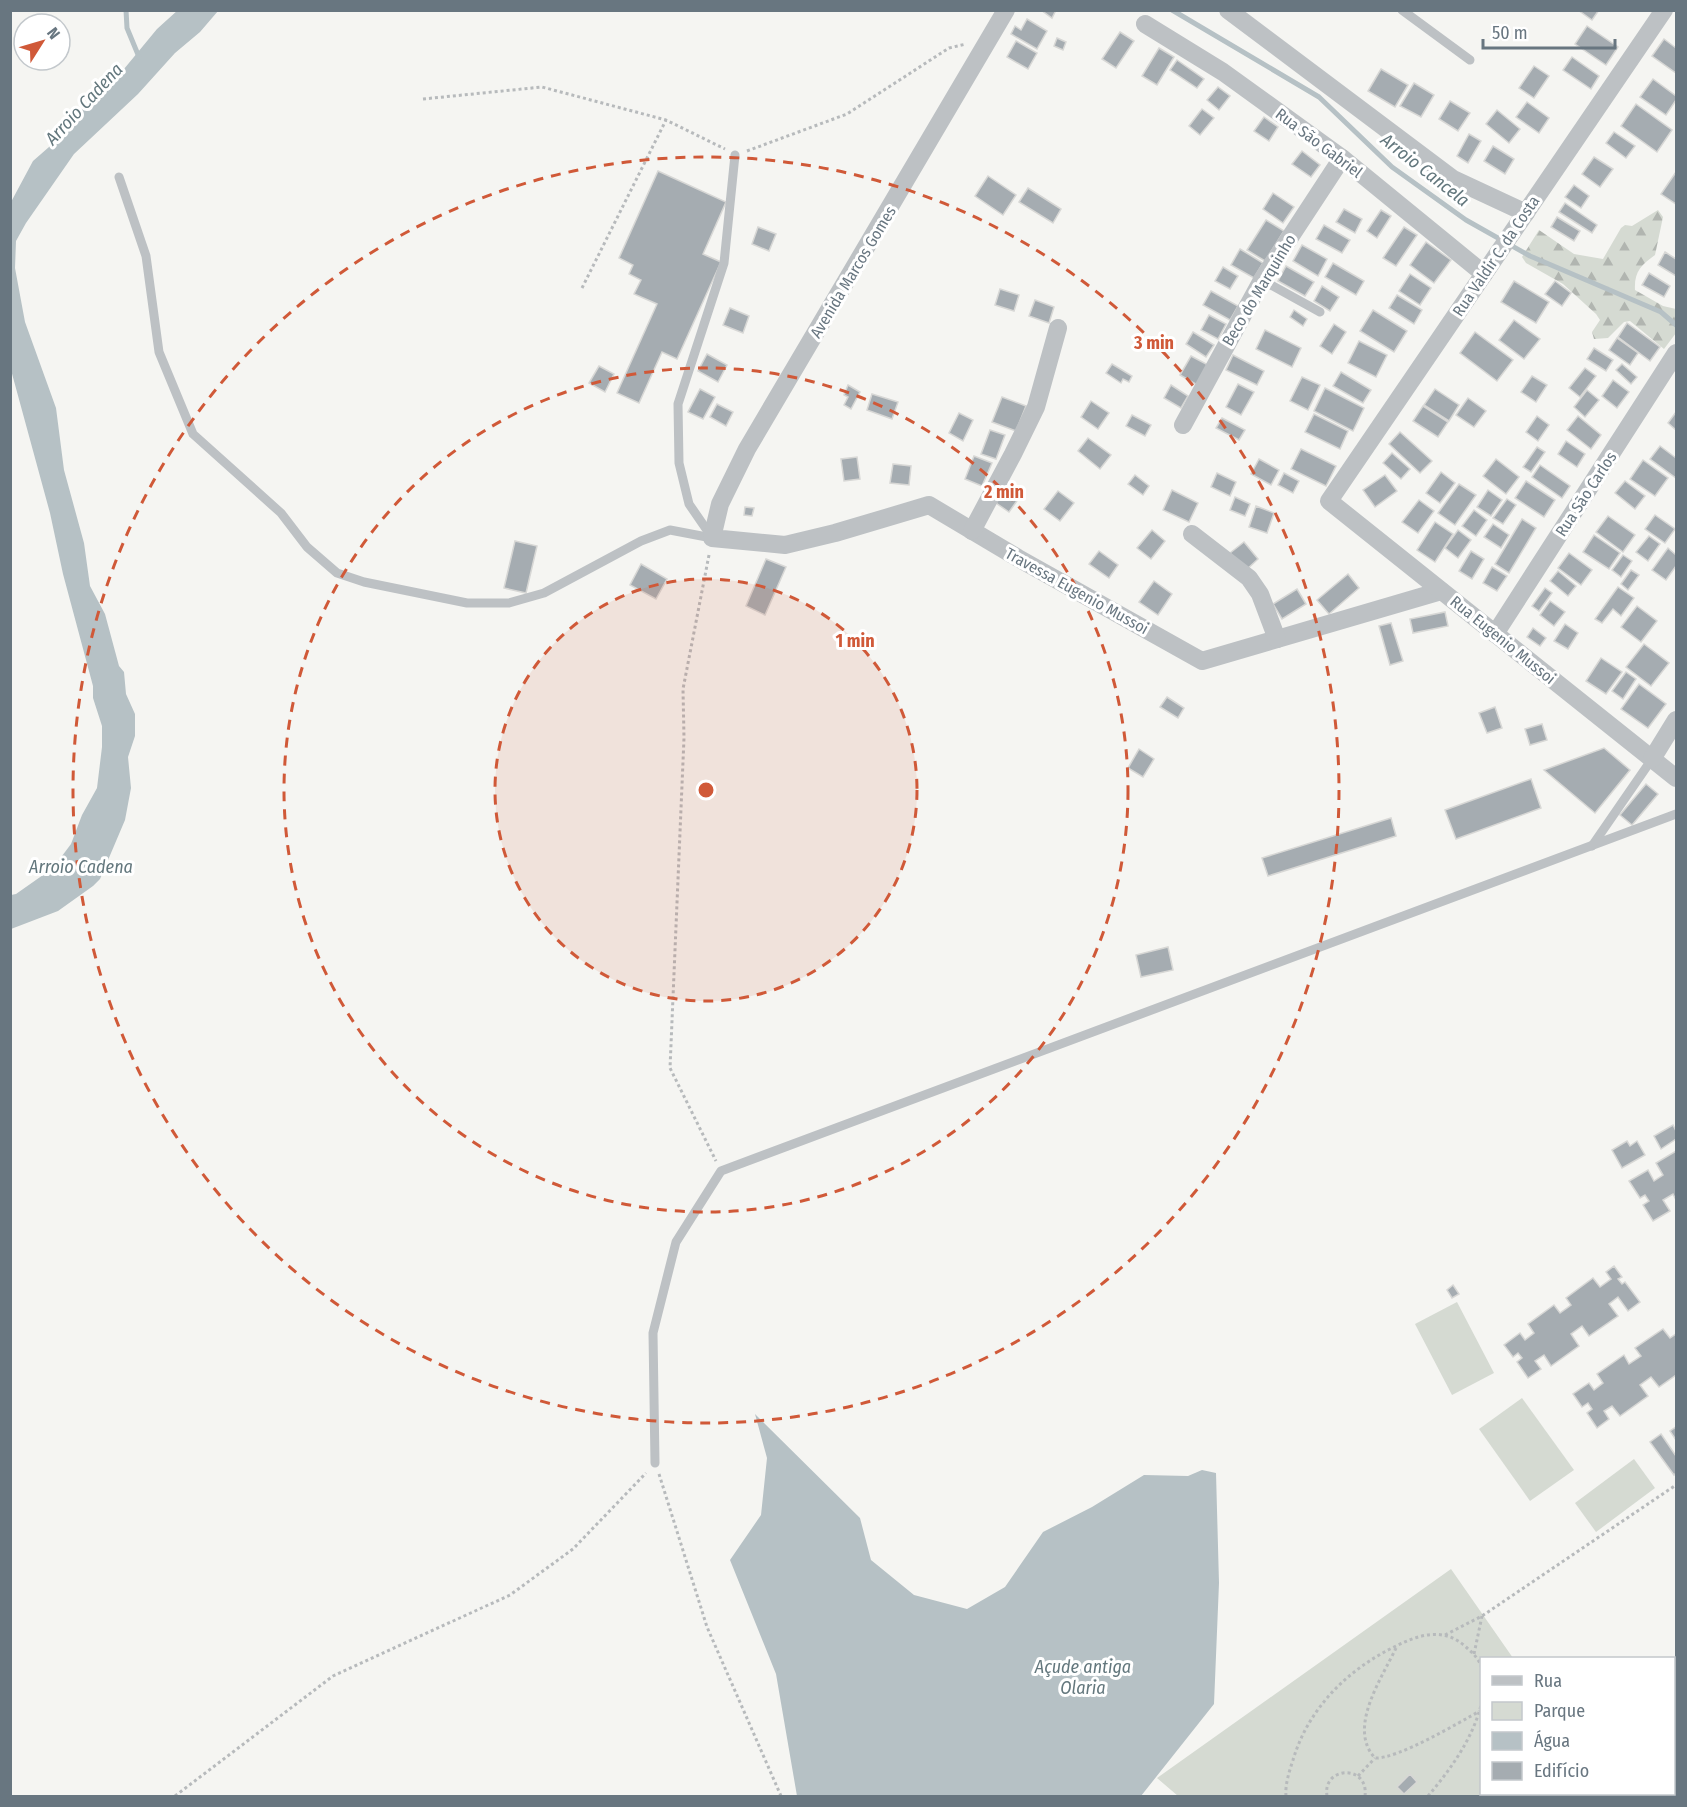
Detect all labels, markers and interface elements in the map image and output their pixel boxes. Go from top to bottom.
north arrow [12,12,72,72]
scale bar [1483,12,1615,50]
text: 50 m [1492,22,1528,44]
text: N [43,24,64,43]
water label: Arroio Cadena [40,59,127,150]
street label: Rua São Gabriel [1272,104,1366,182]
water label: Arroio Cancela [1376,128,1474,211]
street label: Rua Valdir C. da Costa [1449,192,1544,320]
street label: Avenida Marcos Gomes [806,202,900,341]
street label: Beco do Marquinho [1218,231,1300,349]
text: 3 min [1133,332,1174,354]
street label: Rua São Carlos [1551,448,1621,540]
text: 2 min [983,481,1024,503]
street label: Travessa Eugenio Mussoi [1002,544,1152,638]
street label: Rua Eugenio Mussoi [1447,592,1559,688]
text: 1 min [835,630,875,652]
centre of rings [696,780,716,800]
water label: Arroio Cadena [28,856,133,878]
water label: Açude antiga Olaria [1034,1656,1131,1699]
legend [1480,1657,1675,1795]
text: Rua [1534,1670,1562,1692]
text: Parque [1534,1700,1585,1722]
text: Água [1534,1729,1570,1752]
text: Edifício [1534,1760,1589,1782]

